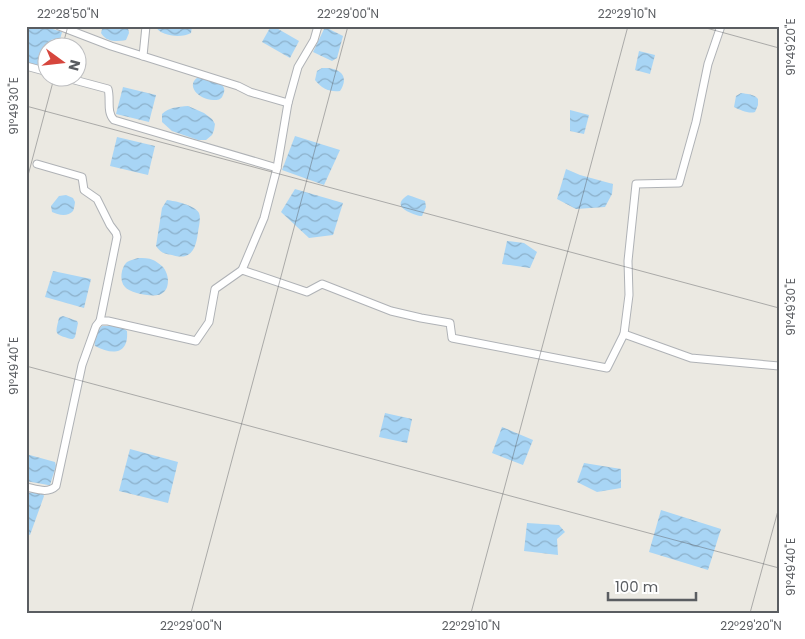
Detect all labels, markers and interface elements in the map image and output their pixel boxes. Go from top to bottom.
text: 22°28'50"N [37,5,99,22]
text: 22°29'00"N [317,5,379,22]
text: 22°29'10"N [598,5,656,22]
text: 91°49'20"E [782,18,799,76]
north arrow [38,38,88,88]
text: N [64,58,86,73]
text: 91°49'30"E [5,77,22,135]
text: 91°49'30"E [782,278,799,336]
text: 91°49'40"E [5,337,22,395]
text: 91°49'40"E [782,538,799,596]
scale bar [608,569,695,601]
text: 100 m [615,576,658,597]
text: 22°29'00"N [160,617,222,634]
text: 22°29'10"N [442,617,500,634]
text: 22°29'20"N [720,617,782,634]

